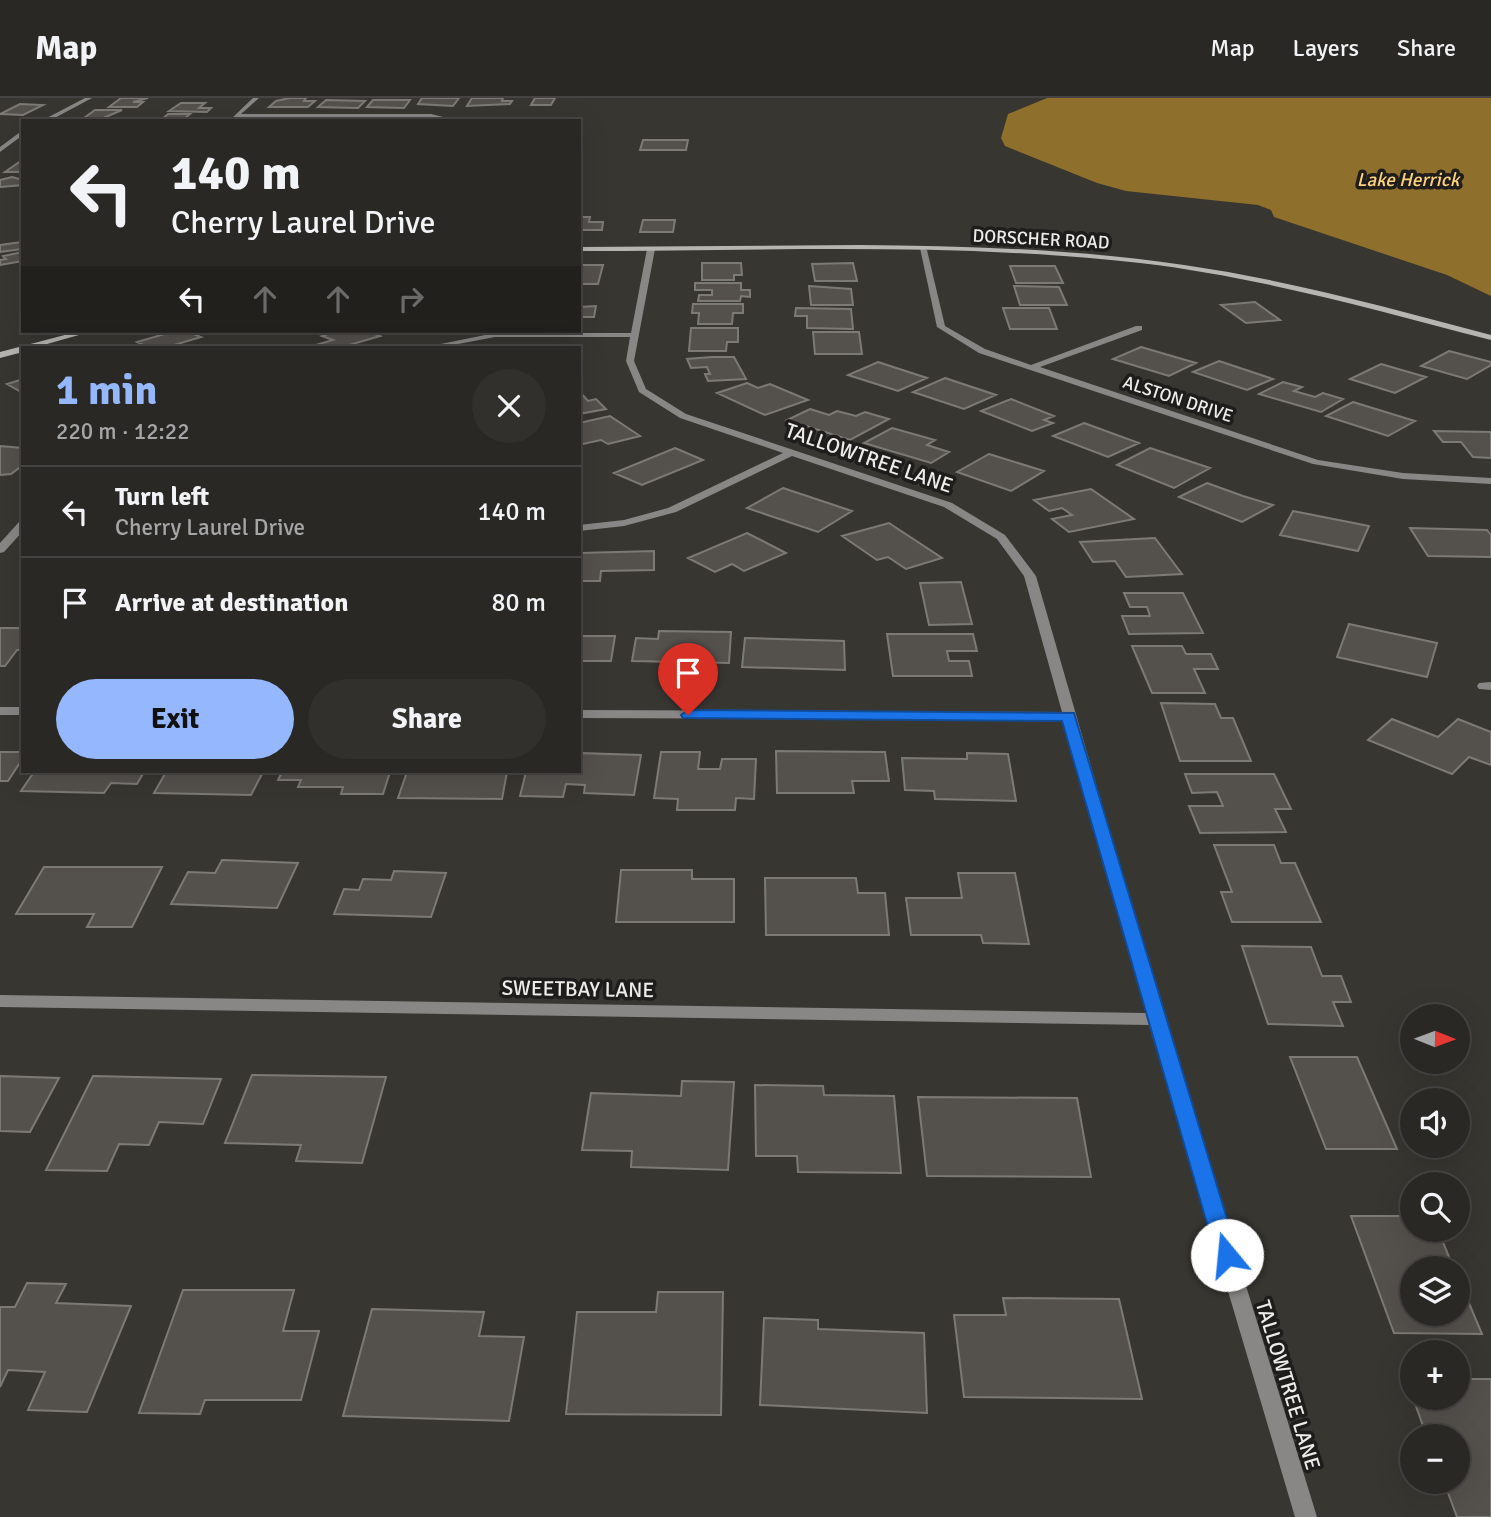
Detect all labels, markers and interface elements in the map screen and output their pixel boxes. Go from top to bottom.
text: Map [35,28,97,69]
text: Map [1210,33,1255,63]
text: Layers [1293,33,1359,63]
text: Share [1397,33,1456,63]
text: 140 m [171,143,301,203]
icon: left [56,147,147,238]
water label: Lake Herrick [1357,168,1461,192]
text: Cherry Laurel Drive [171,203,435,242]
street label: DORSCHER ROAD [972,224,1110,254]
icon: left [173,280,211,318]
icon: ahead [246,280,284,318]
icon: ahead [319,280,357,318]
icon: right [392,280,430,318]
text: 1 min [56,365,157,416]
button: close [472,369,546,443]
street label: ALSTON DRIVE [1120,371,1236,427]
text: 220 m · 12:22 [56,417,190,446]
street label: TALLOWTREE LANE [782,417,956,499]
text: Turn left [115,481,209,513]
icon: left [56,493,94,531]
text: 140 m [477,496,546,528]
text: Cherry Laurel Drive [115,513,305,542]
icon: arrive [56,584,94,622]
text: Arrive at destination [115,587,348,619]
text: 80 m [491,587,546,619]
pin [658,643,718,715]
icon: arrive [669,654,707,692]
button: Exit [56,679,294,759]
button: Share [308,679,546,759]
street label: SWEETBAY LANE [502,975,654,1003]
north arrow [1400,1004,1470,1074]
map controls [1400,1004,1470,1494]
button: sound [1400,1088,1470,1158]
button: search [1400,1172,1470,1242]
position arrow [1190,1218,1264,1292]
button: layers [1400,1256,1470,1326]
street label: TALLOWTREE LANE [1250,1297,1326,1473]
button: + [1400,1340,1470,1410]
button: − [1400,1424,1470,1494]

